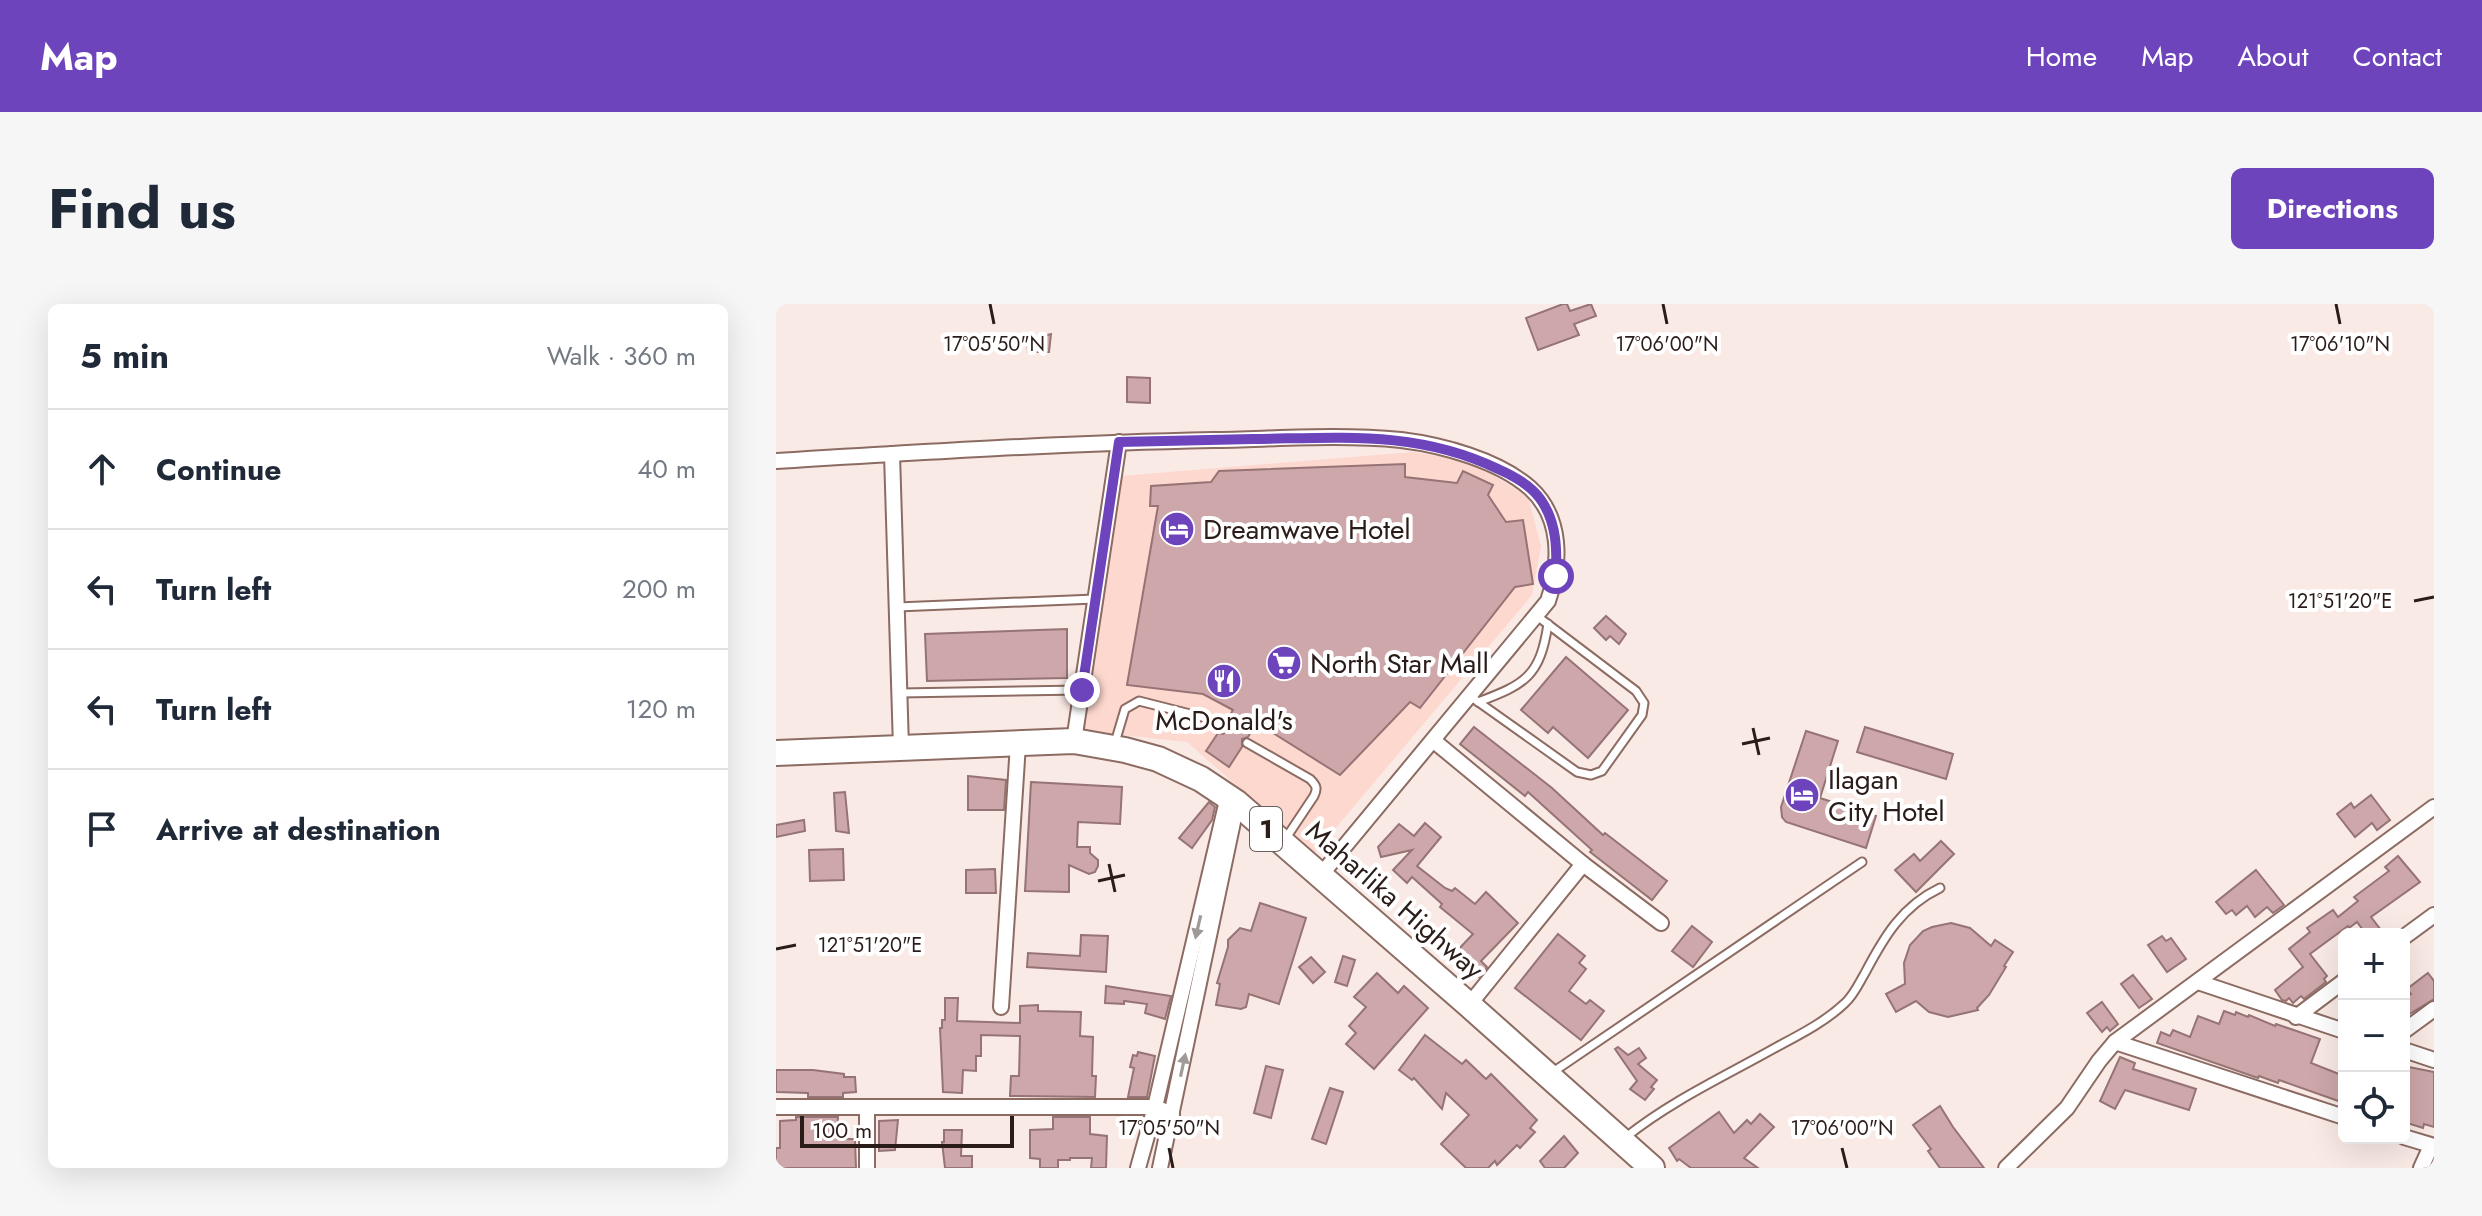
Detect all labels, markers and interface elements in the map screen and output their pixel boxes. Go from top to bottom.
text: Map [40,29,118,84]
text: Home [2026,36,2097,77]
text: Map [2141,36,2193,77]
text: About [2237,36,2309,77]
text: Contact [2353,36,2442,77]
text: Find us [48,168,236,249]
button: Directions [2231,168,2434,249]
text: 17°05'50"N [943,330,1045,359]
text: 17°06'00"N [1615,330,1719,359]
text: 17°06'10"N [2290,330,2390,359]
text: 5 min [80,332,169,381]
text: Walk · 360 m [547,337,696,375]
icon: ahead [80,447,124,491]
text: Continue [156,448,282,491]
text: 40 m [637,450,696,488]
place label: Dreamwave Hotel [1203,509,1411,550]
hotel icon: Dreamwave Hotel [1158,510,1196,548]
route start [1538,558,1574,594]
icon: left [80,567,124,611]
text: Turn left [156,568,271,611]
text: 200 m [622,570,696,608]
text: 121°51'20"E [2288,587,2392,616]
place label: North Star Mall [1310,643,1489,684]
supermarket icon: North Star Mall [1265,644,1303,682]
restaurant icon: McDonald's [1205,662,1243,700]
route end [1064,672,1100,708]
icon: left [80,687,124,731]
text: Turn left [156,688,271,731]
text: 120 m [626,690,696,728]
place label: McDonald's [1155,700,1293,741]
place label: Ilagan City Hotel [1828,759,1945,832]
hotel icon: Ilagan City Hotel [1783,776,1821,814]
icon: arrive [80,807,124,851]
road number: 1 [1250,807,1282,851]
text: Arrive at destination [156,808,441,851]
street label: Maharlika Highway [1297,811,1494,990]
one-way arrow [1191,914,1203,939]
map controls [2338,928,2410,1144]
button: + [2338,928,2410,1000]
text: 121°51'20"E [818,931,922,960]
button: − [2338,1000,2410,1072]
one-way arrow [1177,1052,1189,1077]
button: locate [2338,1072,2410,1144]
scale bar [800,1112,1014,1148]
text: 100 m [812,1114,872,1146]
text: 17°05'50"N [1118,1114,1220,1143]
text: 17°06'00"N [1790,1114,1894,1143]

